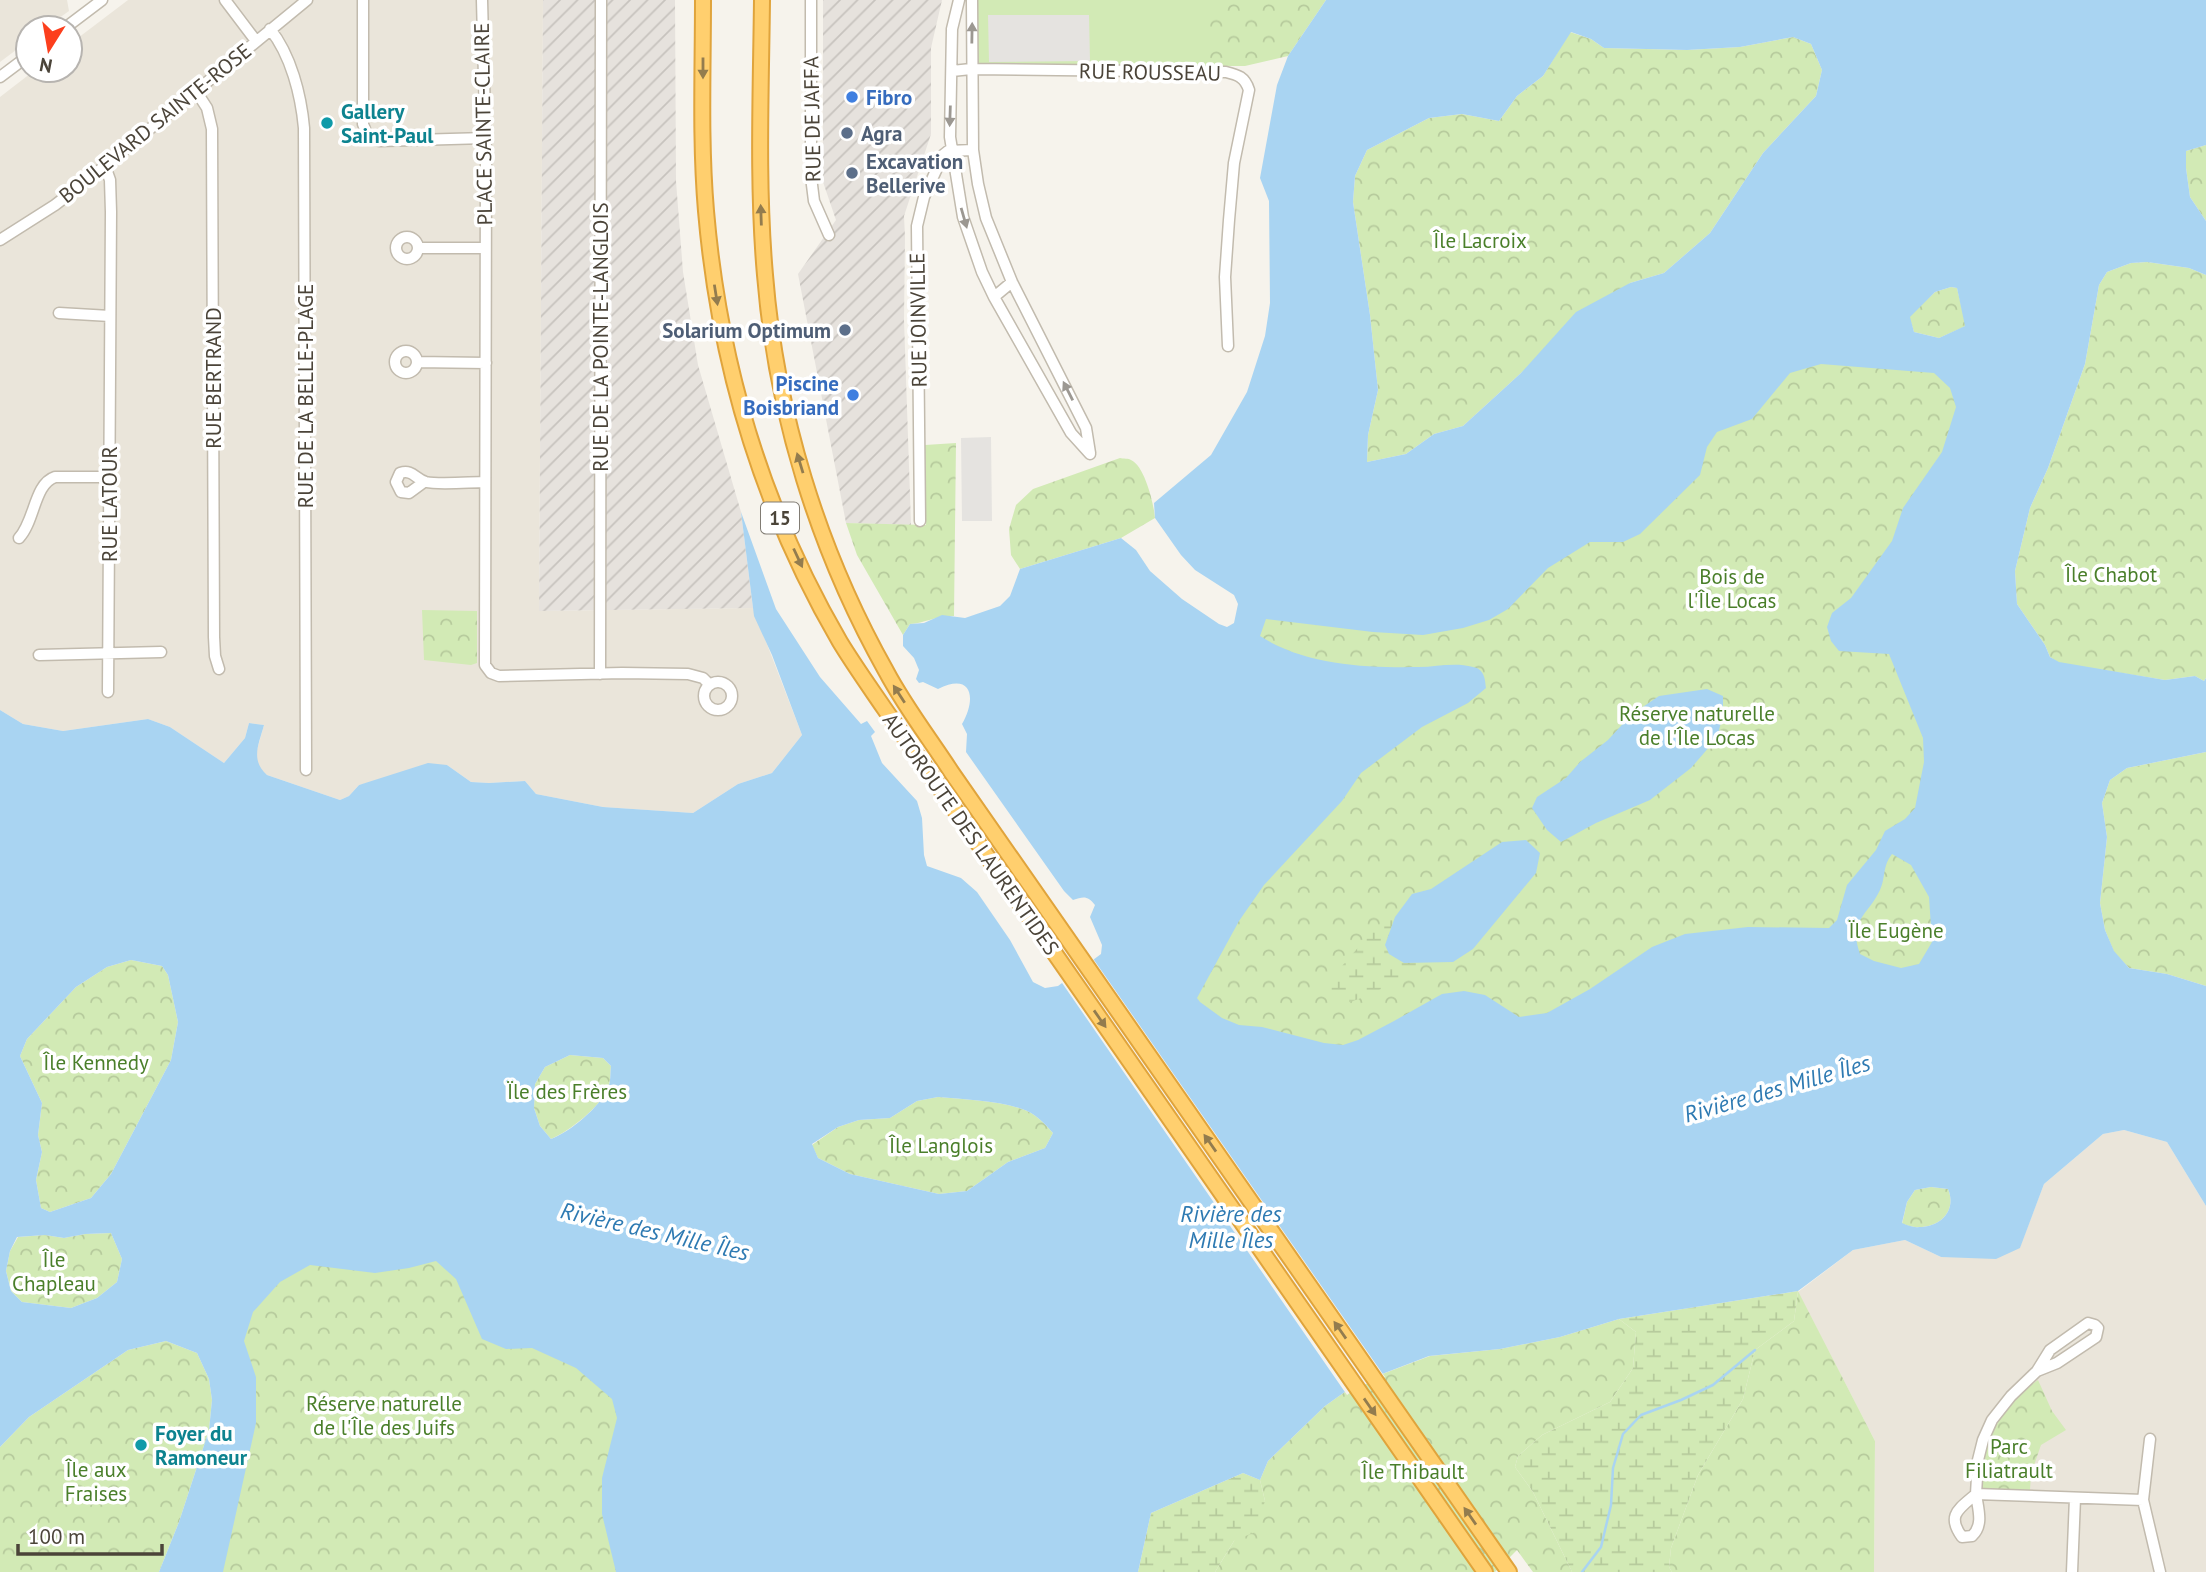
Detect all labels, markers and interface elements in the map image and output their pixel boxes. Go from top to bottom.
north arrow [14,14,84,84]
street label: PLACE SAINTE-CLAIRE [468,22,498,226]
one-way arrow [966,22,978,44]
street label: BOULEVARD SAINTE-ROSE [53,37,257,209]
text: N [37,53,54,79]
street label: RUE DE JAFFA [797,55,827,182]
one-way arrow [697,57,709,79]
street label: RUE ROUSSEAU [1079,57,1221,87]
place label: Fibro [866,84,912,111]
marker: Fibro [844,89,860,105]
place label: Gallery Saint-Paul [341,98,434,149]
one-way arrow [945,106,956,128]
marker: Gallery Saint-Paul [319,115,335,131]
place label: Agra [861,120,902,147]
marker: Agra [839,125,855,141]
place label: Excavation Bellerive [866,148,963,199]
marker: Excavation Bellerive [844,165,860,181]
street label: RUE DE LA POINTE-LANGLOIS [587,202,614,472]
one-way arrow [756,204,767,226]
one-way arrow [959,208,969,229]
park label: Île Lacroix [1432,227,1527,254]
street label: RUE JOINVILLE [903,252,933,388]
street label: RUE DE LA BELLE-PLAGE [292,284,319,508]
one-way arrow [711,284,722,306]
street label: RUE BERTRAND [200,307,227,449]
place label: Solarium Optimum [662,317,831,344]
marker: Solarium Optimum [837,322,853,338]
place label: Piscine Boisbriand [743,370,839,421]
one-way arrow [1062,380,1074,400]
marker: Piscine Boisbriand [845,387,861,403]
street label: RUE LATOUR [96,446,123,562]
one-way arrow [795,452,805,473]
road number: 15 [761,503,799,534]
one-way arrow [792,548,803,568]
park label: Île Chabot [2064,561,2157,588]
park label: Bois de l'Île Locas [1688,563,1776,614]
one-way arrow [893,684,906,704]
park label: Réserve naturelle de l'Île Locas [1619,700,1775,751]
street label: AUTOROUTE DES LAURENTIDES [877,708,1065,960]
park label: Ïle Eugène [1847,917,1944,944]
one-way arrow [1093,1010,1107,1028]
water label: Rivière des Mille Îles [1681,1047,1874,1128]
park label: Île Kennedy [42,1049,149,1076]
park label: Ïle des Frères [506,1078,627,1105]
park label: Île Langlois [888,1132,993,1159]
one-way arrow [1203,1134,1217,1152]
water label: Rivière des Mille Îles [558,1195,753,1267]
water label: Rivière des Mille Îles [1180,1199,1283,1254]
park label: Île Chapleau [12,1246,96,1297]
one-way arrow [1333,1321,1347,1339]
park label: Réserve naturelle de l'Île des Juifs [306,1390,462,1441]
one-way arrow [1363,1398,1377,1416]
place label: Foyer du Ramoneur [155,1420,248,1471]
park label: Parc Filiatrault [1965,1433,2053,1484]
marker: Foyer du Ramoneur [133,1437,149,1453]
park label: Île aux Fraises [64,1456,127,1507]
park label: Île Thibault [1361,1458,1464,1485]
one-way arrow [1463,1507,1477,1525]
scale bar [18,1512,161,1556]
text: 100 m [28,1523,85,1550]

